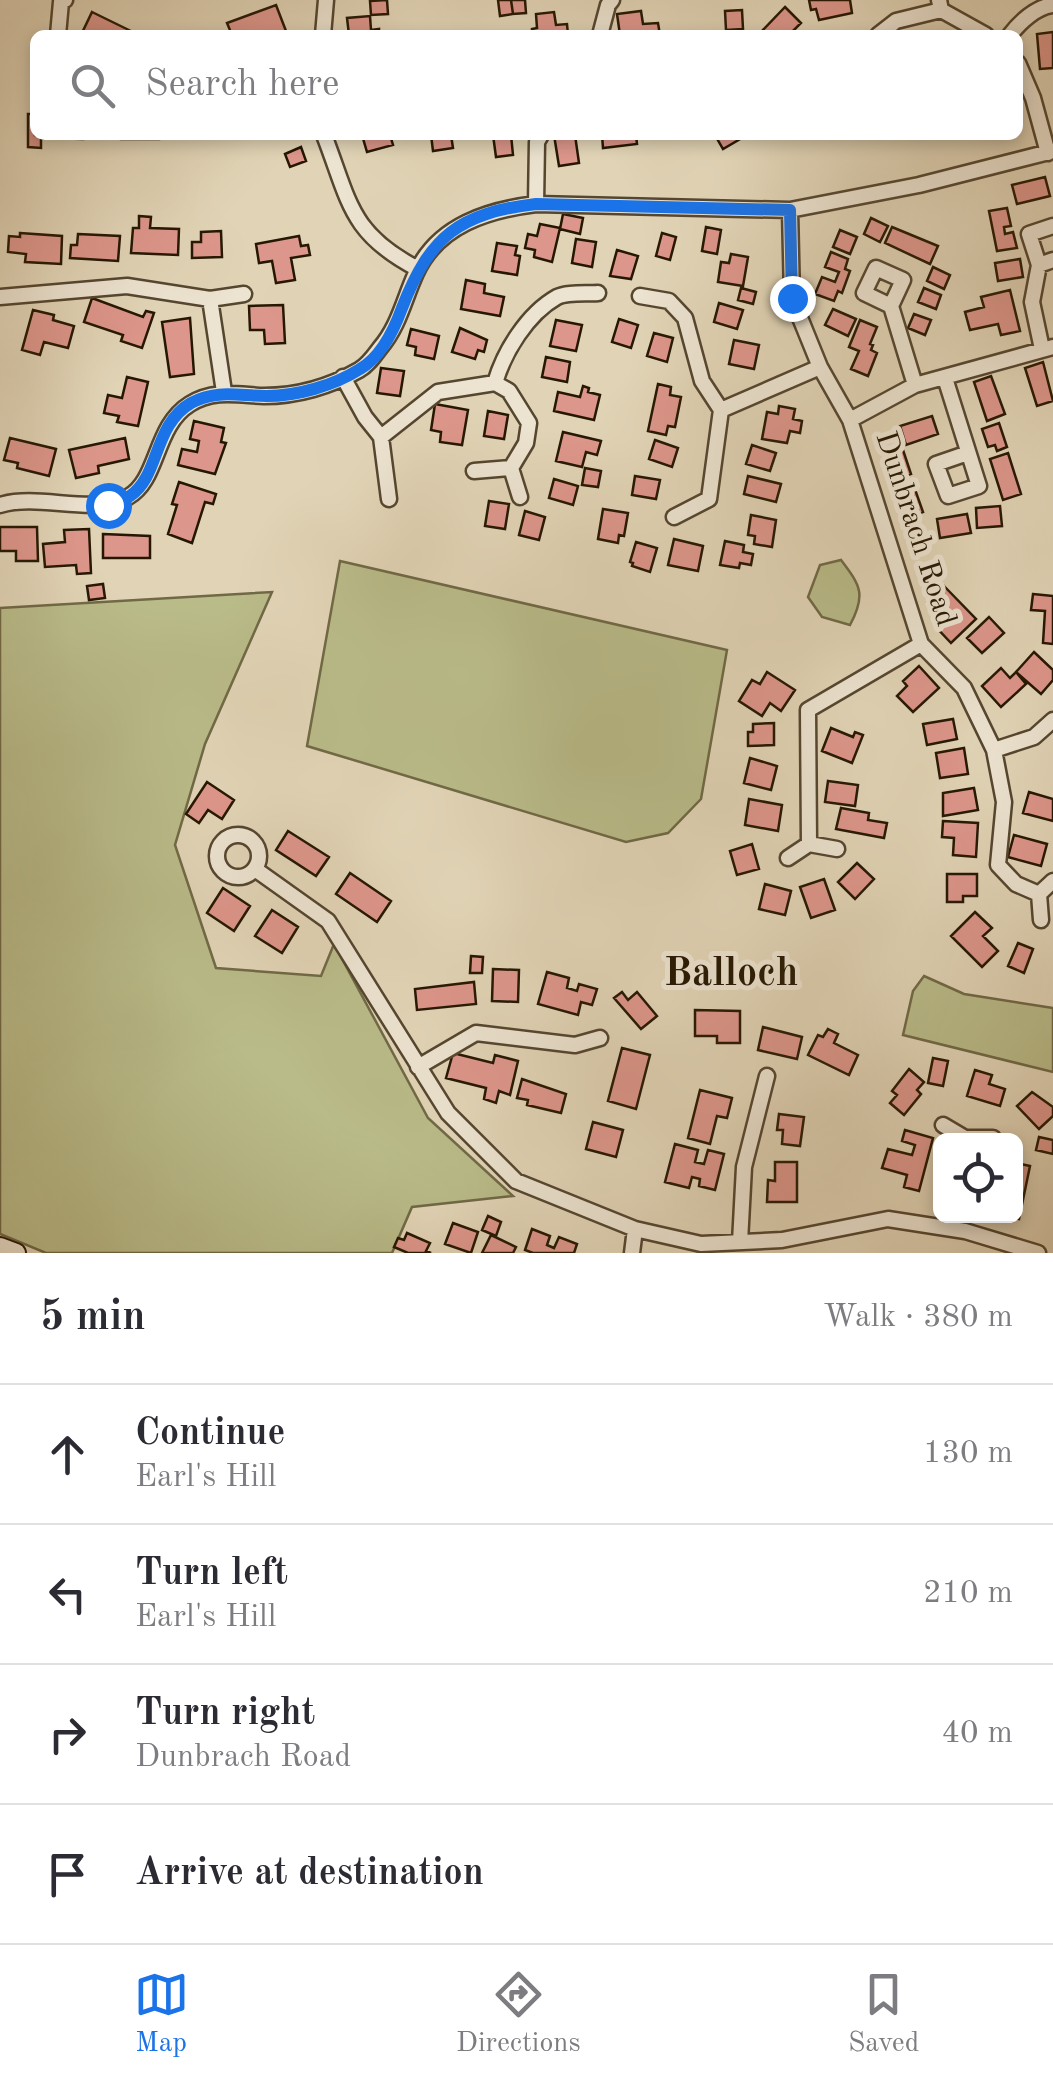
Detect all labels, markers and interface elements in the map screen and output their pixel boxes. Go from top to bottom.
search box [30,30,1023,140]
icon: search [65,58,120,113]
text: Search here [145,66,340,104]
route end [770,276,816,322]
street label: Dunbrach Road [869,428,961,630]
route start [86,483,132,529]
district label: Balloch [664,955,798,995]
map controls [933,1133,1023,1223]
button: locate [933,1133,1023,1223]
text: 5 min [40,1297,146,1339]
text: Walk · 380 m [823,1302,1013,1334]
text: Continue [135,1415,285,1453]
icon: ahead [40,1427,95,1482]
text: 130 m [923,1438,1013,1470]
text: Earl's Hill [135,1462,276,1494]
text: Turn left [135,1555,288,1593]
icon: left [40,1567,95,1622]
text: 210 m [923,1578,1013,1610]
text: Earl's Hill [135,1602,276,1634]
text: Turn right [135,1695,315,1733]
icon: right [40,1707,95,1762]
text: 40 m [942,1718,1013,1750]
text: Dunbrach Road [135,1742,351,1774]
icon: arrive [40,1847,95,1902]
text: Arrive at destination [135,1855,484,1893]
tab: Map [134,1967,189,2062]
tab: Directions [456,1967,581,2062]
tab: Saved [848,1967,919,2062]

